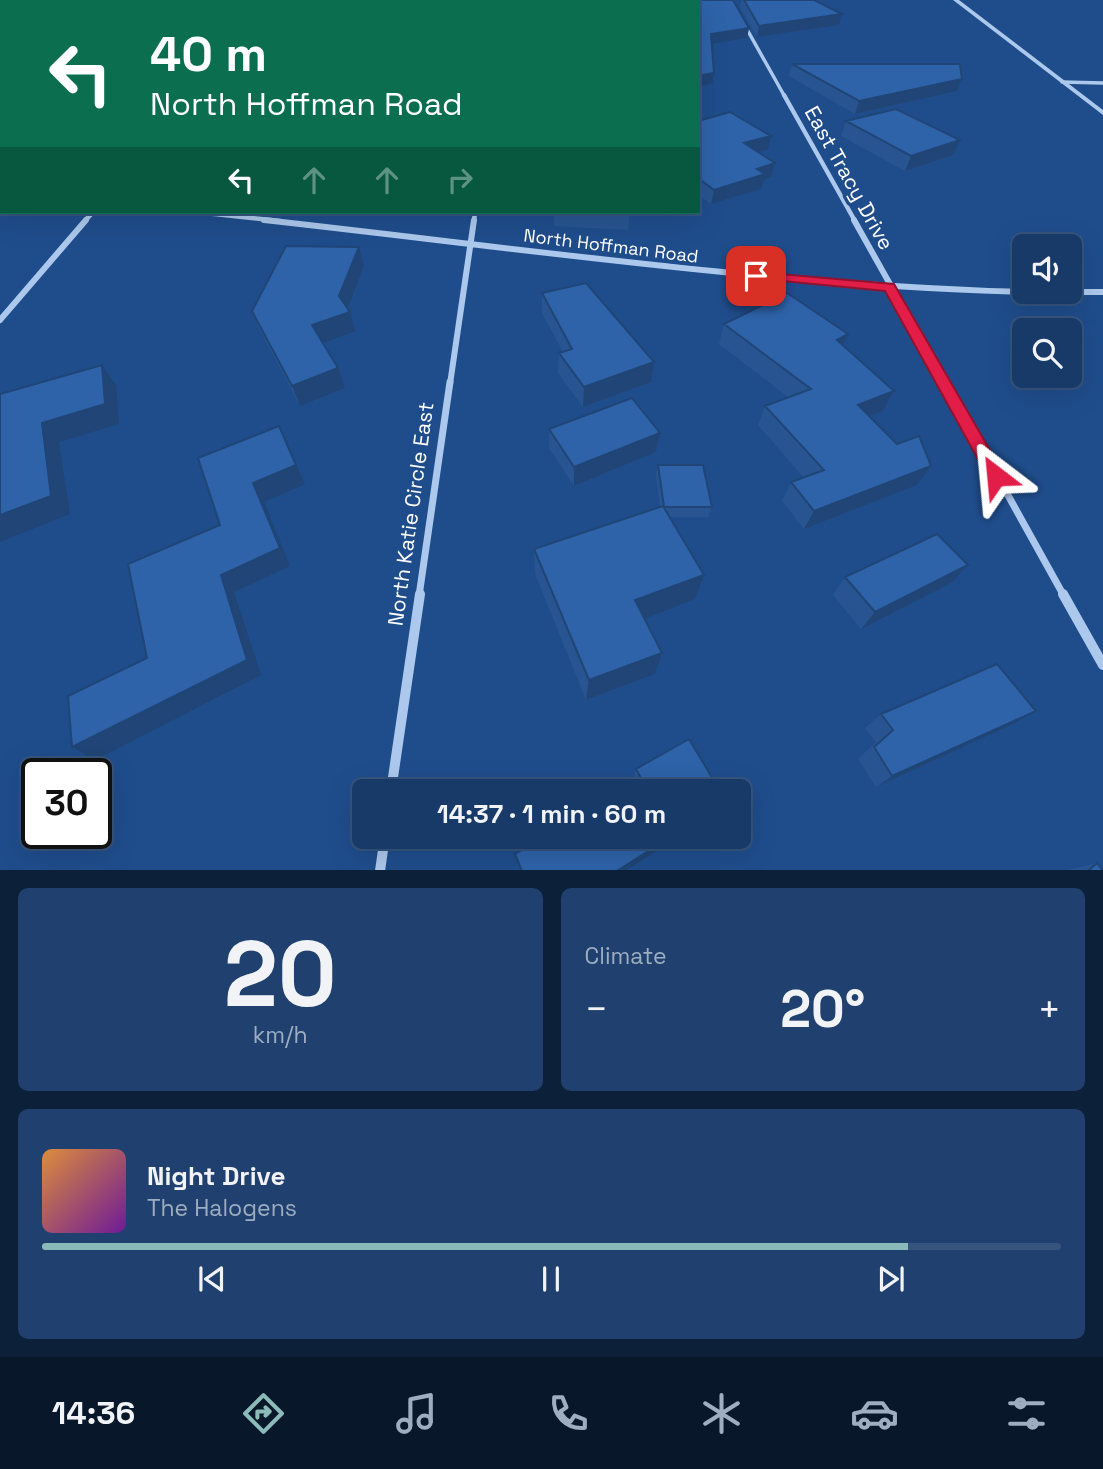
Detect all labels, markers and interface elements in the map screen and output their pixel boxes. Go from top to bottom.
text: 40 m [150,23,267,85]
icon: left [35,28,126,119]
text: North Hoffman Road [150,84,463,124]
street label: East Tracy Drive [799,101,900,254]
icon: left [222,161,260,199]
icon: ahead [295,161,333,199]
icon: ahead [368,161,406,199]
icon: right [441,161,479,199]
street label: North Hoffman Road [522,223,700,268]
map controls [1012,234,1082,388]
button: sound [1012,234,1082,304]
pin [726,246,786,306]
icon: arrive [737,257,775,295]
button: search [1012,318,1082,388]
street label: North Katie Circle East [381,400,440,628]
position arrow [959,439,1033,513]
speed limit sign: 30 [21,758,112,849]
text: 14:37 · 1 min · 60 m [437,797,666,831]
text: 20 [224,916,337,1033]
text: Climate [585,941,667,971]
text: 20° [780,976,865,1042]
text: − [585,985,608,1033]
text: + [1037,985,1061,1033]
text: km/h [253,1020,308,1050]
text: Night Drive [147,1159,285,1193]
text: The Halogens [147,1193,297,1223]
icon: previous [193,1260,231,1298]
icon: pause [532,1260,570,1298]
icon: next [872,1260,910,1298]
icon: directions [239,1389,288,1438]
icon: music [392,1389,441,1438]
icon: phone [544,1389,593,1438]
icon: climate [697,1389,746,1438]
icon: car [850,1389,899,1438]
icon: filters [1002,1389,1051,1438]
text: 14:36 [52,1393,135,1433]

